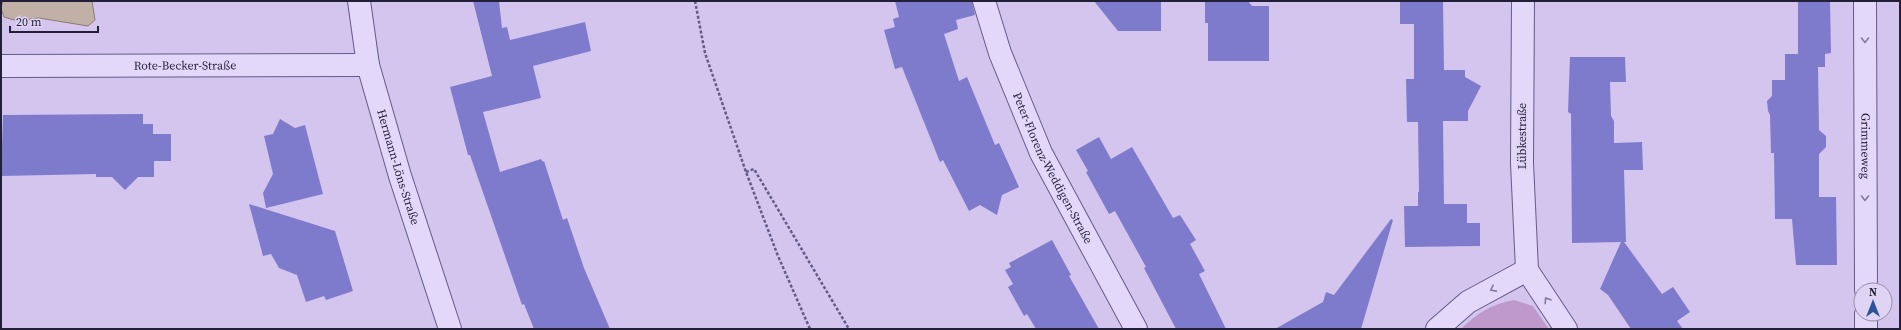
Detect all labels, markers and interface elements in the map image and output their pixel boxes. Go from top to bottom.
scale bar [10,8,98,34]
text: 20 m [16,14,42,30]
one-way arrow [1861,37,1869,43]
street label: Rote-Becker-Straße [134,57,236,74]
street label: Peter-Florenz-Weddigen-Straße [1009,90,1096,247]
street label: Lübkestraße [1514,103,1530,169]
street label: Hermann-Löns-Straße [373,107,423,227]
street label: Grimmeweg [1857,113,1874,179]
one-way arrow [1861,195,1870,201]
north arrow [1853,282,1893,322]
one-way arrow [1490,284,1497,291]
text: N [1869,285,1877,300]
one-way arrow [1544,297,1552,304]

